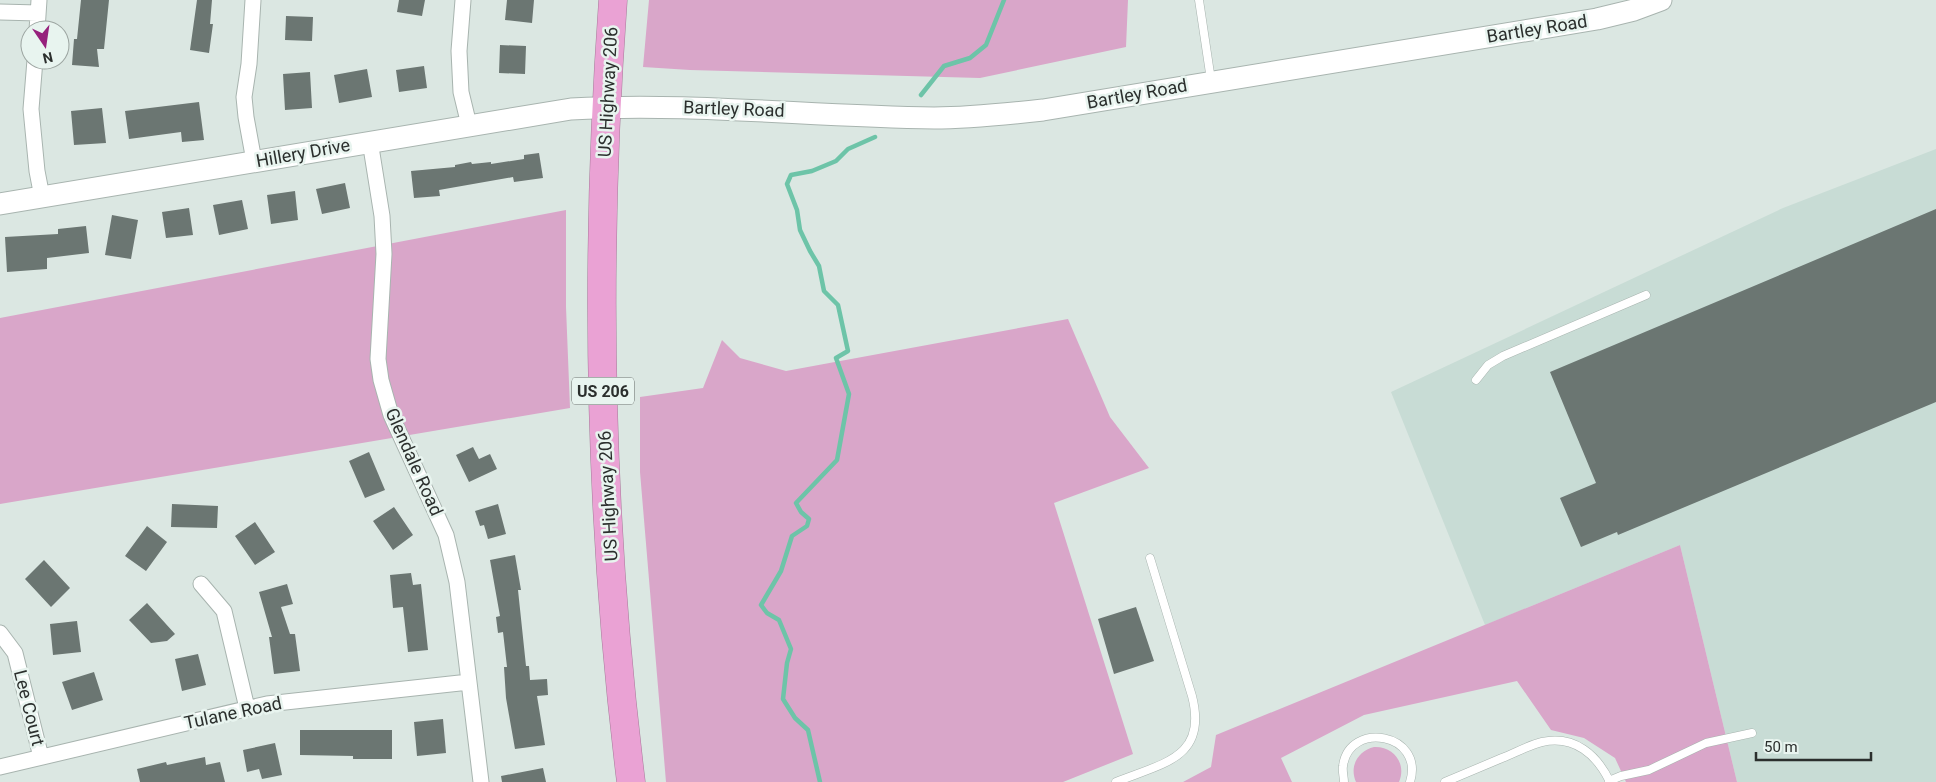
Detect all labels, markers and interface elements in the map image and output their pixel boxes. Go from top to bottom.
street label: Bartley Road [1485,10,1589,47]
north arrow [20,20,70,70]
street label: US Highway 206 [594,26,621,158]
text: N [41,49,55,67]
street label: Bartley Road [1085,74,1189,113]
street label: Bartley Road [683,96,785,121]
street label: Hillery Drive [254,134,352,171]
road number: US 206 [572,378,634,404]
street label: Glendale Road [381,405,448,519]
street label: US Highway 206 [594,430,621,562]
street label: Lee Court [10,668,49,748]
street label: Tulane Road [182,692,284,733]
scale bar [1756,730,1871,762]
text: 50 m [1764,738,1798,756]

